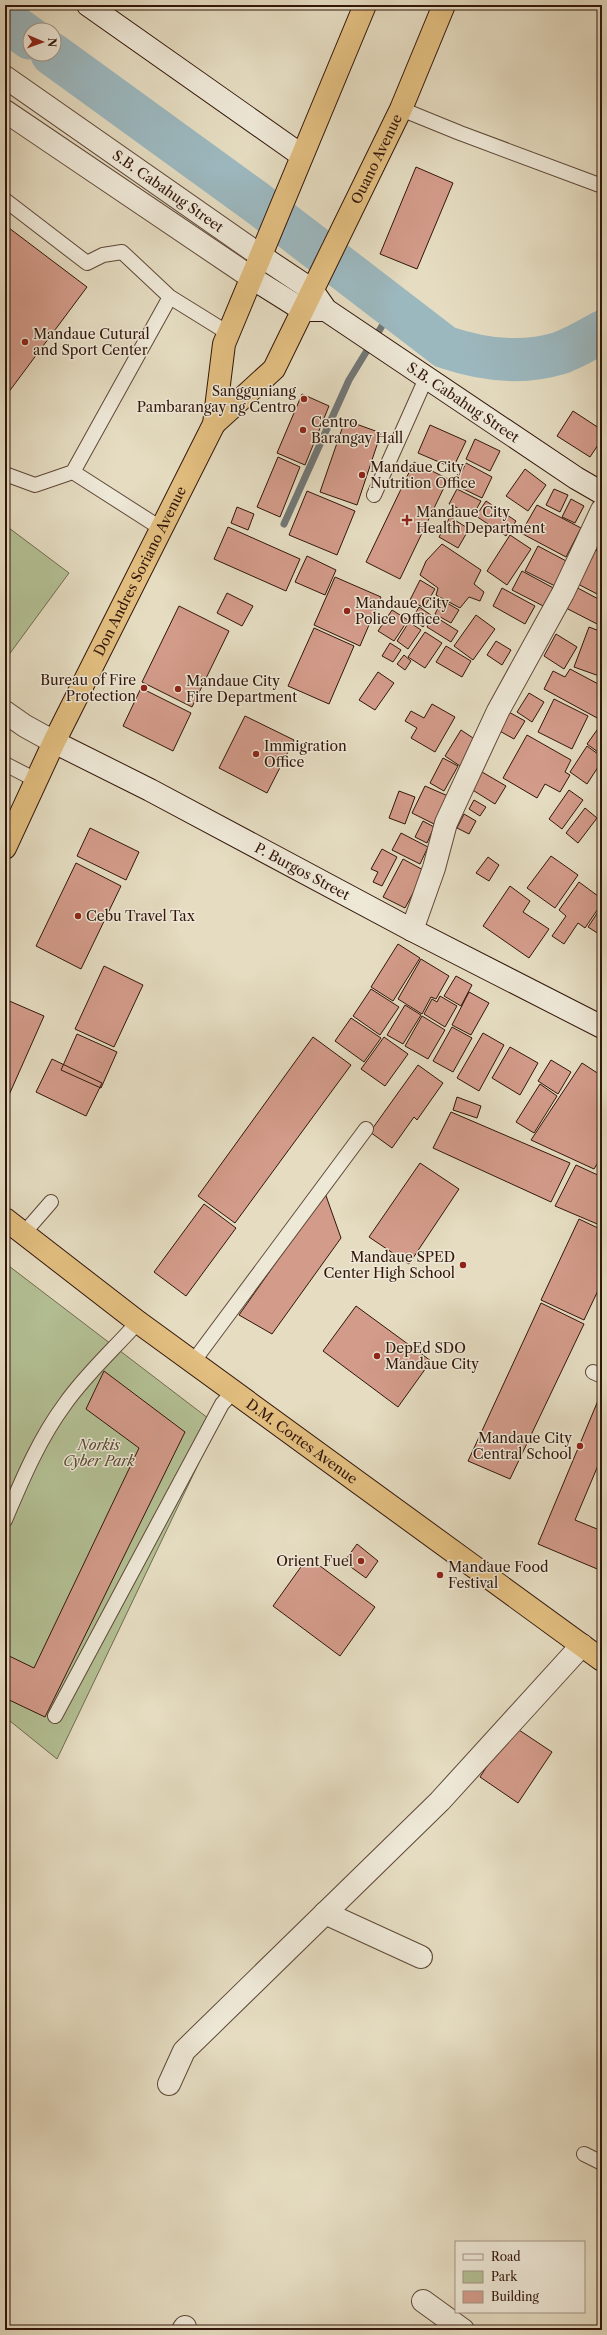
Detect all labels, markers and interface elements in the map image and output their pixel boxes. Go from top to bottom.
north arrow [22,22,62,62]
text: N [45,37,59,48]
street label: Ouano Avenue [347,111,406,207]
street label: S.B. Cabahug Street [109,146,227,236]
place label: Mandaue Cutural and Sport Center [33,325,150,359]
marker: Mandaue Cutural and Sport Center [20,337,30,347]
street label: S.B. Cabahug Street [404,358,523,446]
place label: Sangguniang Pambarangay ng Centro [137,382,297,416]
marker: Sangguniang Pambarangay ng Centro [299,394,309,404]
place label: Centro Barangay Hall [311,413,403,447]
marker: Centro Barangay Hall [298,425,308,435]
place label: Mandaue City Nutrition Office [370,458,476,492]
marker: Mandaue City Nutrition Office [357,470,367,480]
street label: Don Andres Soriano Avenue [90,483,190,659]
place label: Mandaue City Health Department [416,503,545,537]
marker: Mandaue City Health Department [401,514,413,526]
place label: Mandaue City Police Office [355,594,449,628]
marker: Mandaue City Police Office [342,606,352,616]
place label: Bureau of Fire Protection [40,671,136,705]
place label: Mandaue City Fire Department [186,672,297,706]
marker: Bureau of Fire Protection [139,683,149,693]
marker: Mandaue City Fire Department [173,684,183,694]
place label: Immigration Office [264,737,347,771]
marker: Immigration Office [251,749,261,759]
street label: P. Burgos Street [252,839,353,904]
place label: Cebu Travel Tax [86,907,196,925]
marker: Cebu Travel Tax [73,911,83,921]
place label: Mandaue SPED Center High School [324,1248,455,1282]
marker: Mandaue SPED Center High School [458,1260,468,1270]
place label: DepEd SDO Mandaue City [385,1339,479,1373]
marker: DepEd SDO Mandaue City [372,1351,382,1361]
street label: D.M. Cortes Avenue [243,1395,361,1488]
place label: Mandaue City Central School [473,1429,572,1463]
park label: Norkis Cyber Park [63,1436,135,1470]
marker: Mandaue City Central School [575,1441,585,1451]
place label: Orient Fuel [276,1552,353,1570]
marker: Orient Fuel [356,1556,366,1566]
place label: Mandaue Food Festival [448,1558,549,1592]
marker: Mandaue Food Festival [435,1570,445,1580]
legend [455,2241,585,2313]
text: Road [491,2249,521,2264]
text: Park [491,2269,518,2284]
text: Building [491,2289,539,2304]

